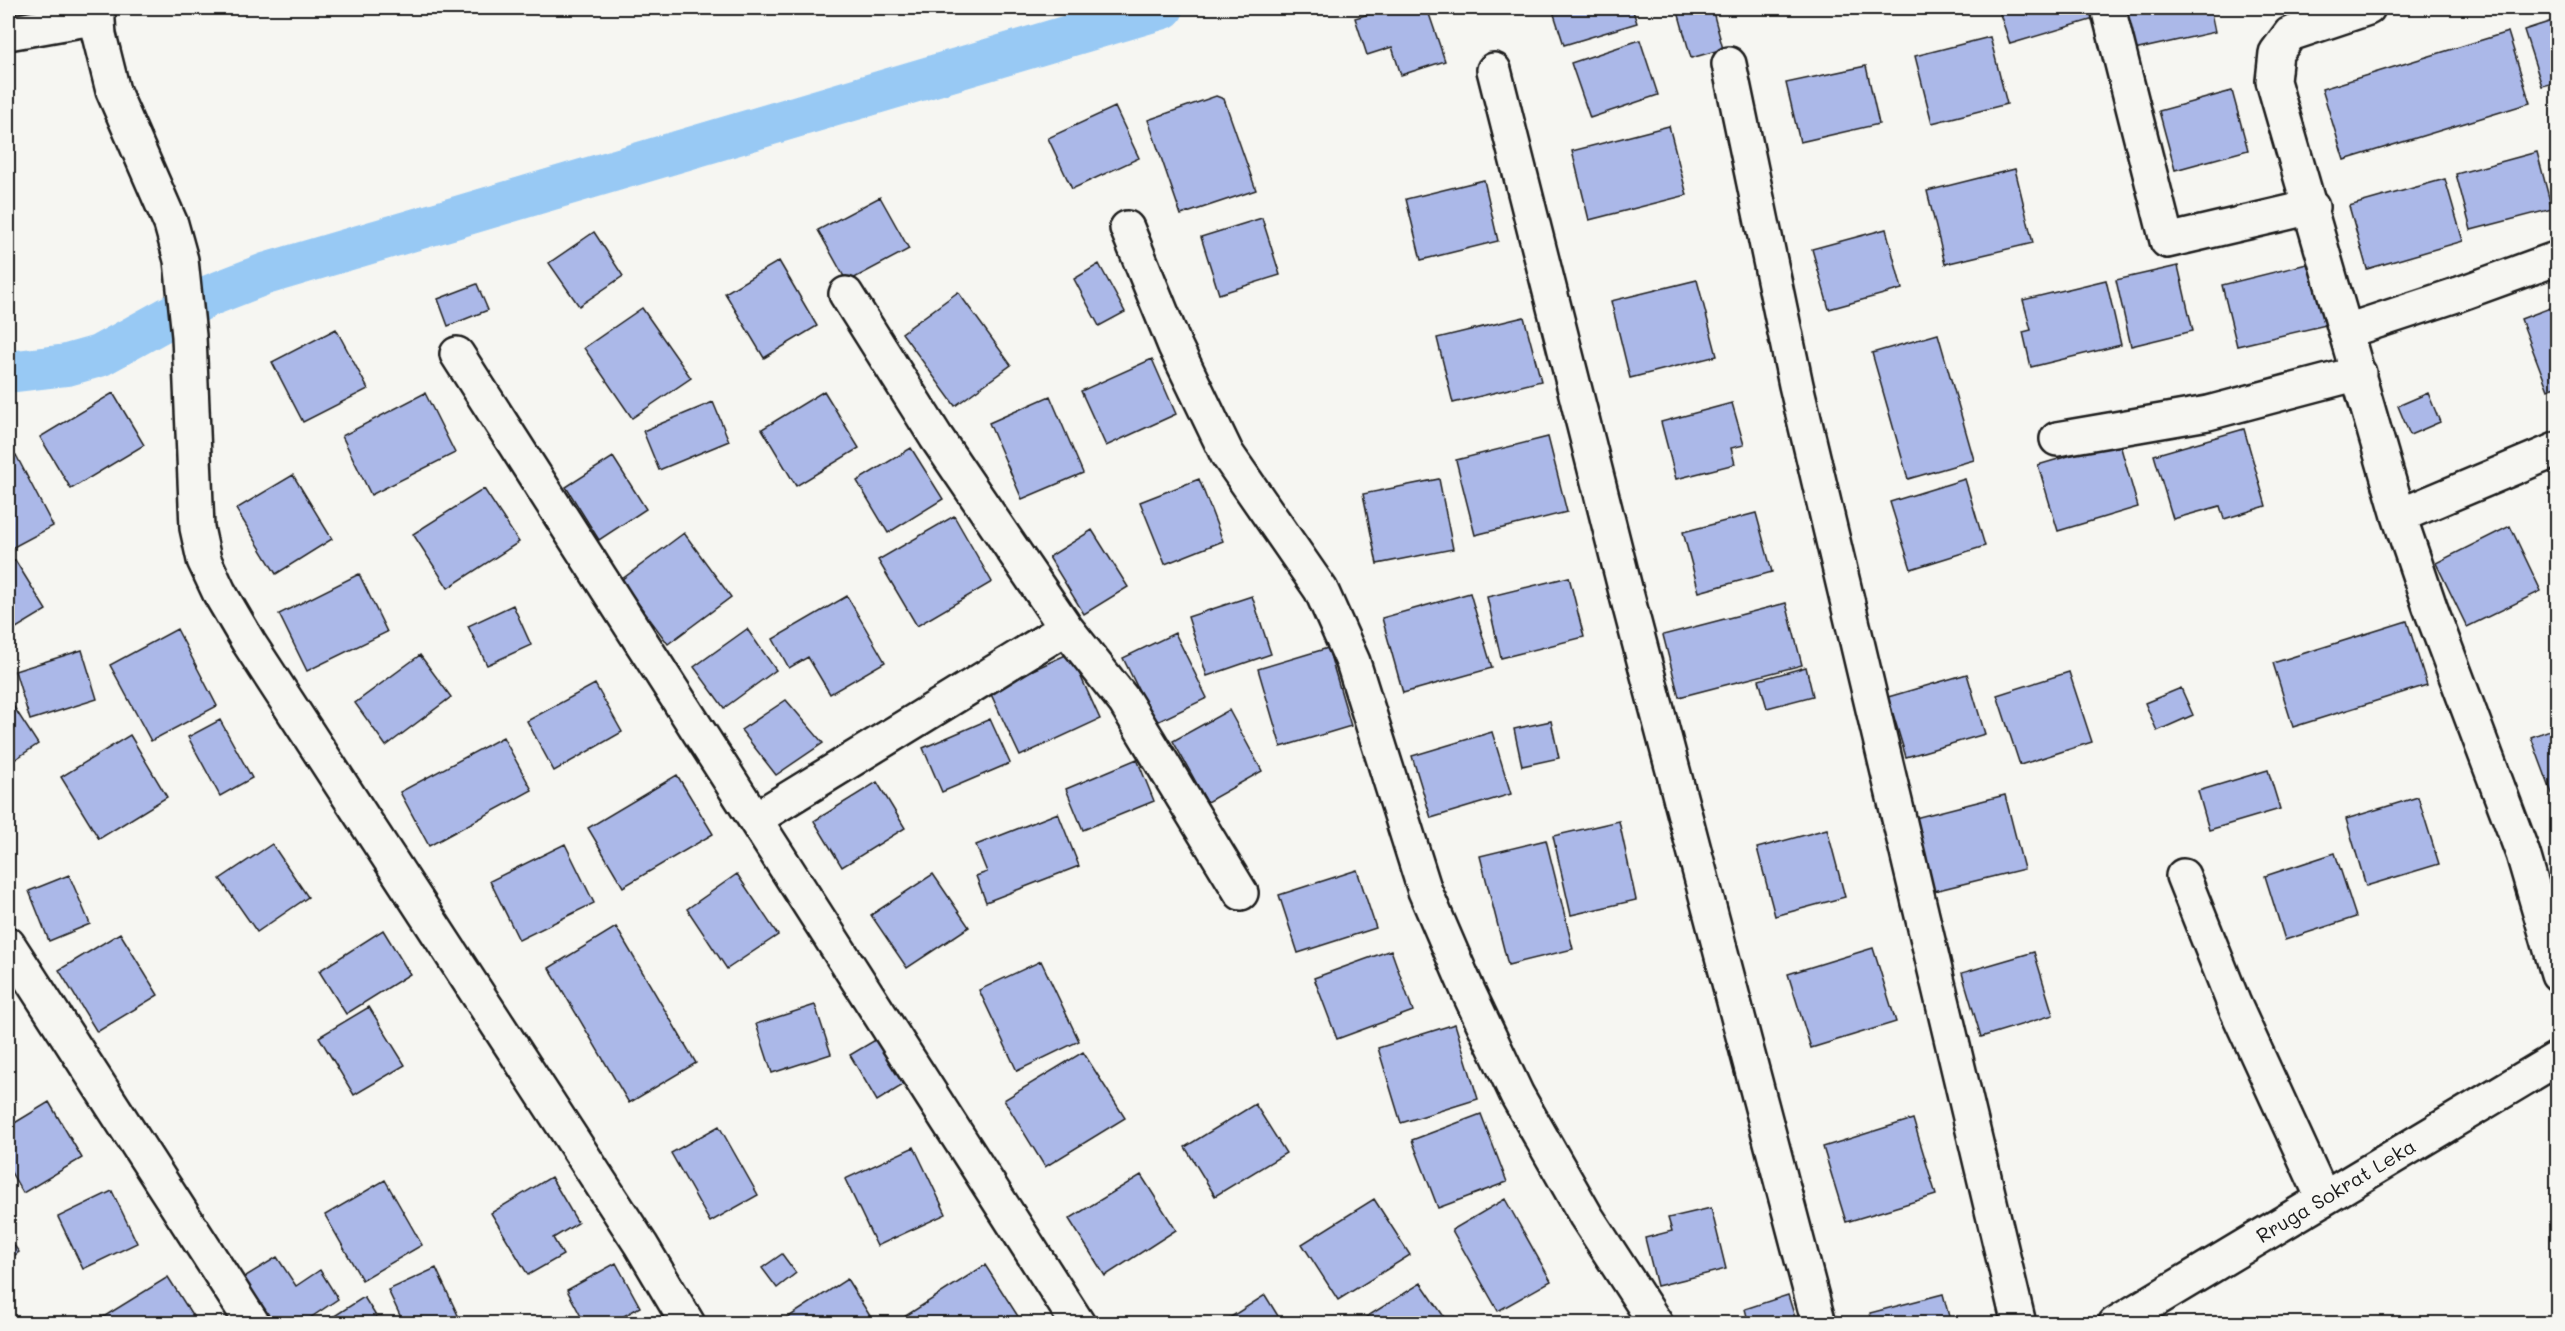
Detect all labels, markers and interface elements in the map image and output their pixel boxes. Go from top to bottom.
street label: Rruga Sokrat Leka [2251,1132,2420,1248]

